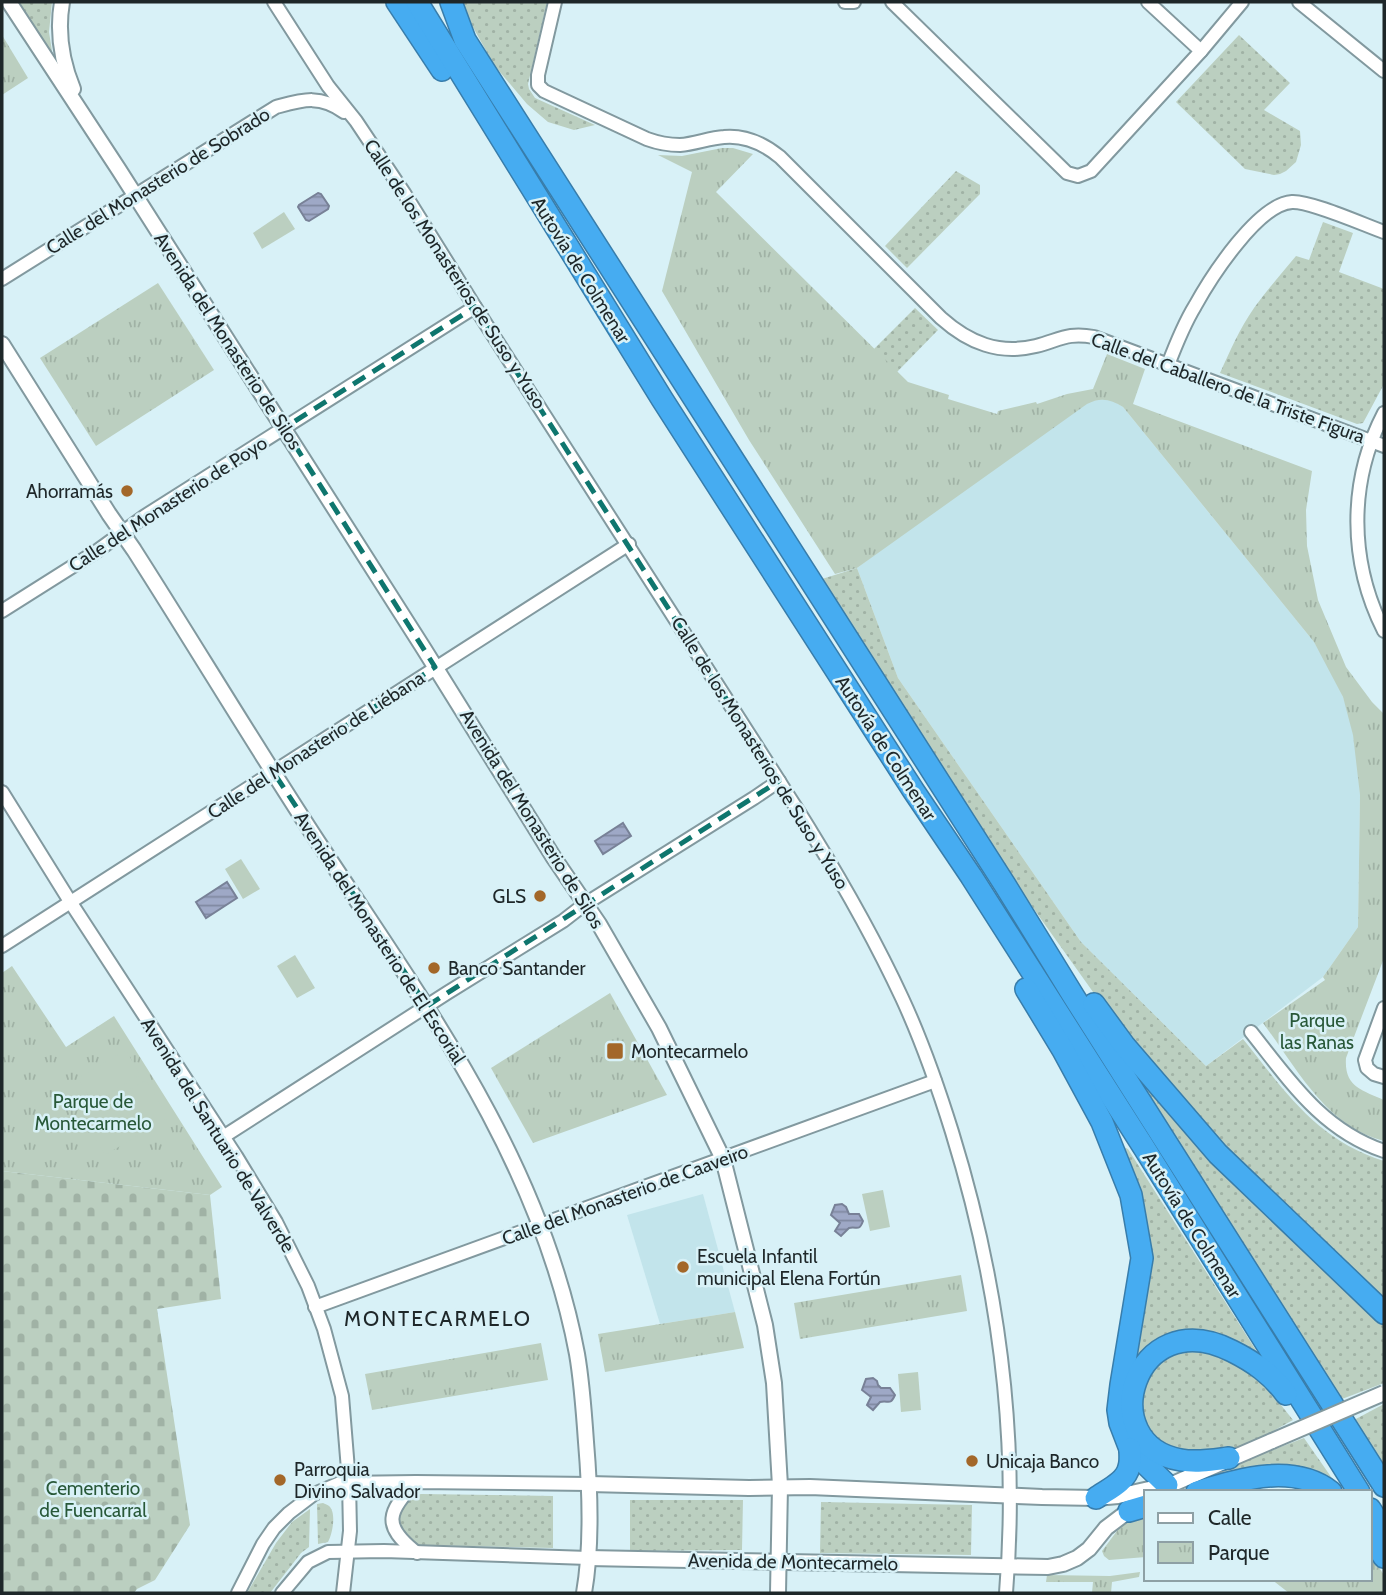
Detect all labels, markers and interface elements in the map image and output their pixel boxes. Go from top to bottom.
street label: Calle del Monasterio de Sobrado [42,103,274,259]
street label: Calle de los Monasterios de Suso y Yuso [359,135,551,413]
street label: Autovía de Colmenar [527,193,635,347]
street label: Avenida del Monasterio de Silos [149,228,307,454]
street label: Calle del Caballero de la Triste Figura [1088,328,1368,448]
street label: Calle del Monasterio de Poyo [64,431,272,577]
place label: Ahorramás [26,480,113,503]
marker: Ahorramás [119,483,135,499]
street label: Calle de los Monasterios de Suso y Yuso [666,613,854,893]
street label: Calle del Monasterio de Liébana [203,666,429,824]
street label: Autovía de Colmenar [831,671,941,825]
street label: Avenida del Monasterio de Silos [455,705,609,933]
street label: Avenida del Monasterio de El Escorial [290,807,471,1069]
place label: GLS [493,885,526,908]
marker: GLS [532,888,548,904]
place label: Banco Santander [448,957,585,980]
marker: Banco Santander [426,960,442,976]
park label: Parque las Ranas [1280,1009,1354,1054]
street label: Avenida del Santuario de Valverde [136,1013,300,1257]
place label: Montecarmelo [631,1040,748,1063]
marker: Montecarmelo [605,1041,625,1061]
park label: Parque de Montecarmelo [34,1090,152,1135]
street label: Calle del Monasterio de Caaveiro [499,1140,751,1250]
street label: Autovía de Colmenar [1138,1148,1246,1302]
place label: Escuela Infantil municipal Elena Fortún [697,1245,881,1290]
marker: Escuela Infantil municipal Elena Fortún [675,1259,691,1275]
district label: MONTECARMELO [344,1306,532,1331]
place label: Unicaja Banco [986,1450,1099,1473]
marker: Unicaja Banco [964,1453,980,1469]
place label: Parroquia Divino Salvador [294,1458,420,1503]
marker: Parroquia Divino Salvador [272,1472,288,1488]
park label: Cementerio de Fuencarral [39,1477,147,1522]
legend [1144,1490,1372,1581]
text: Calle [1208,1505,1252,1530]
text: Parque [1208,1540,1270,1565]
street label: Avenida de Montecarmelo [688,1549,898,1575]

